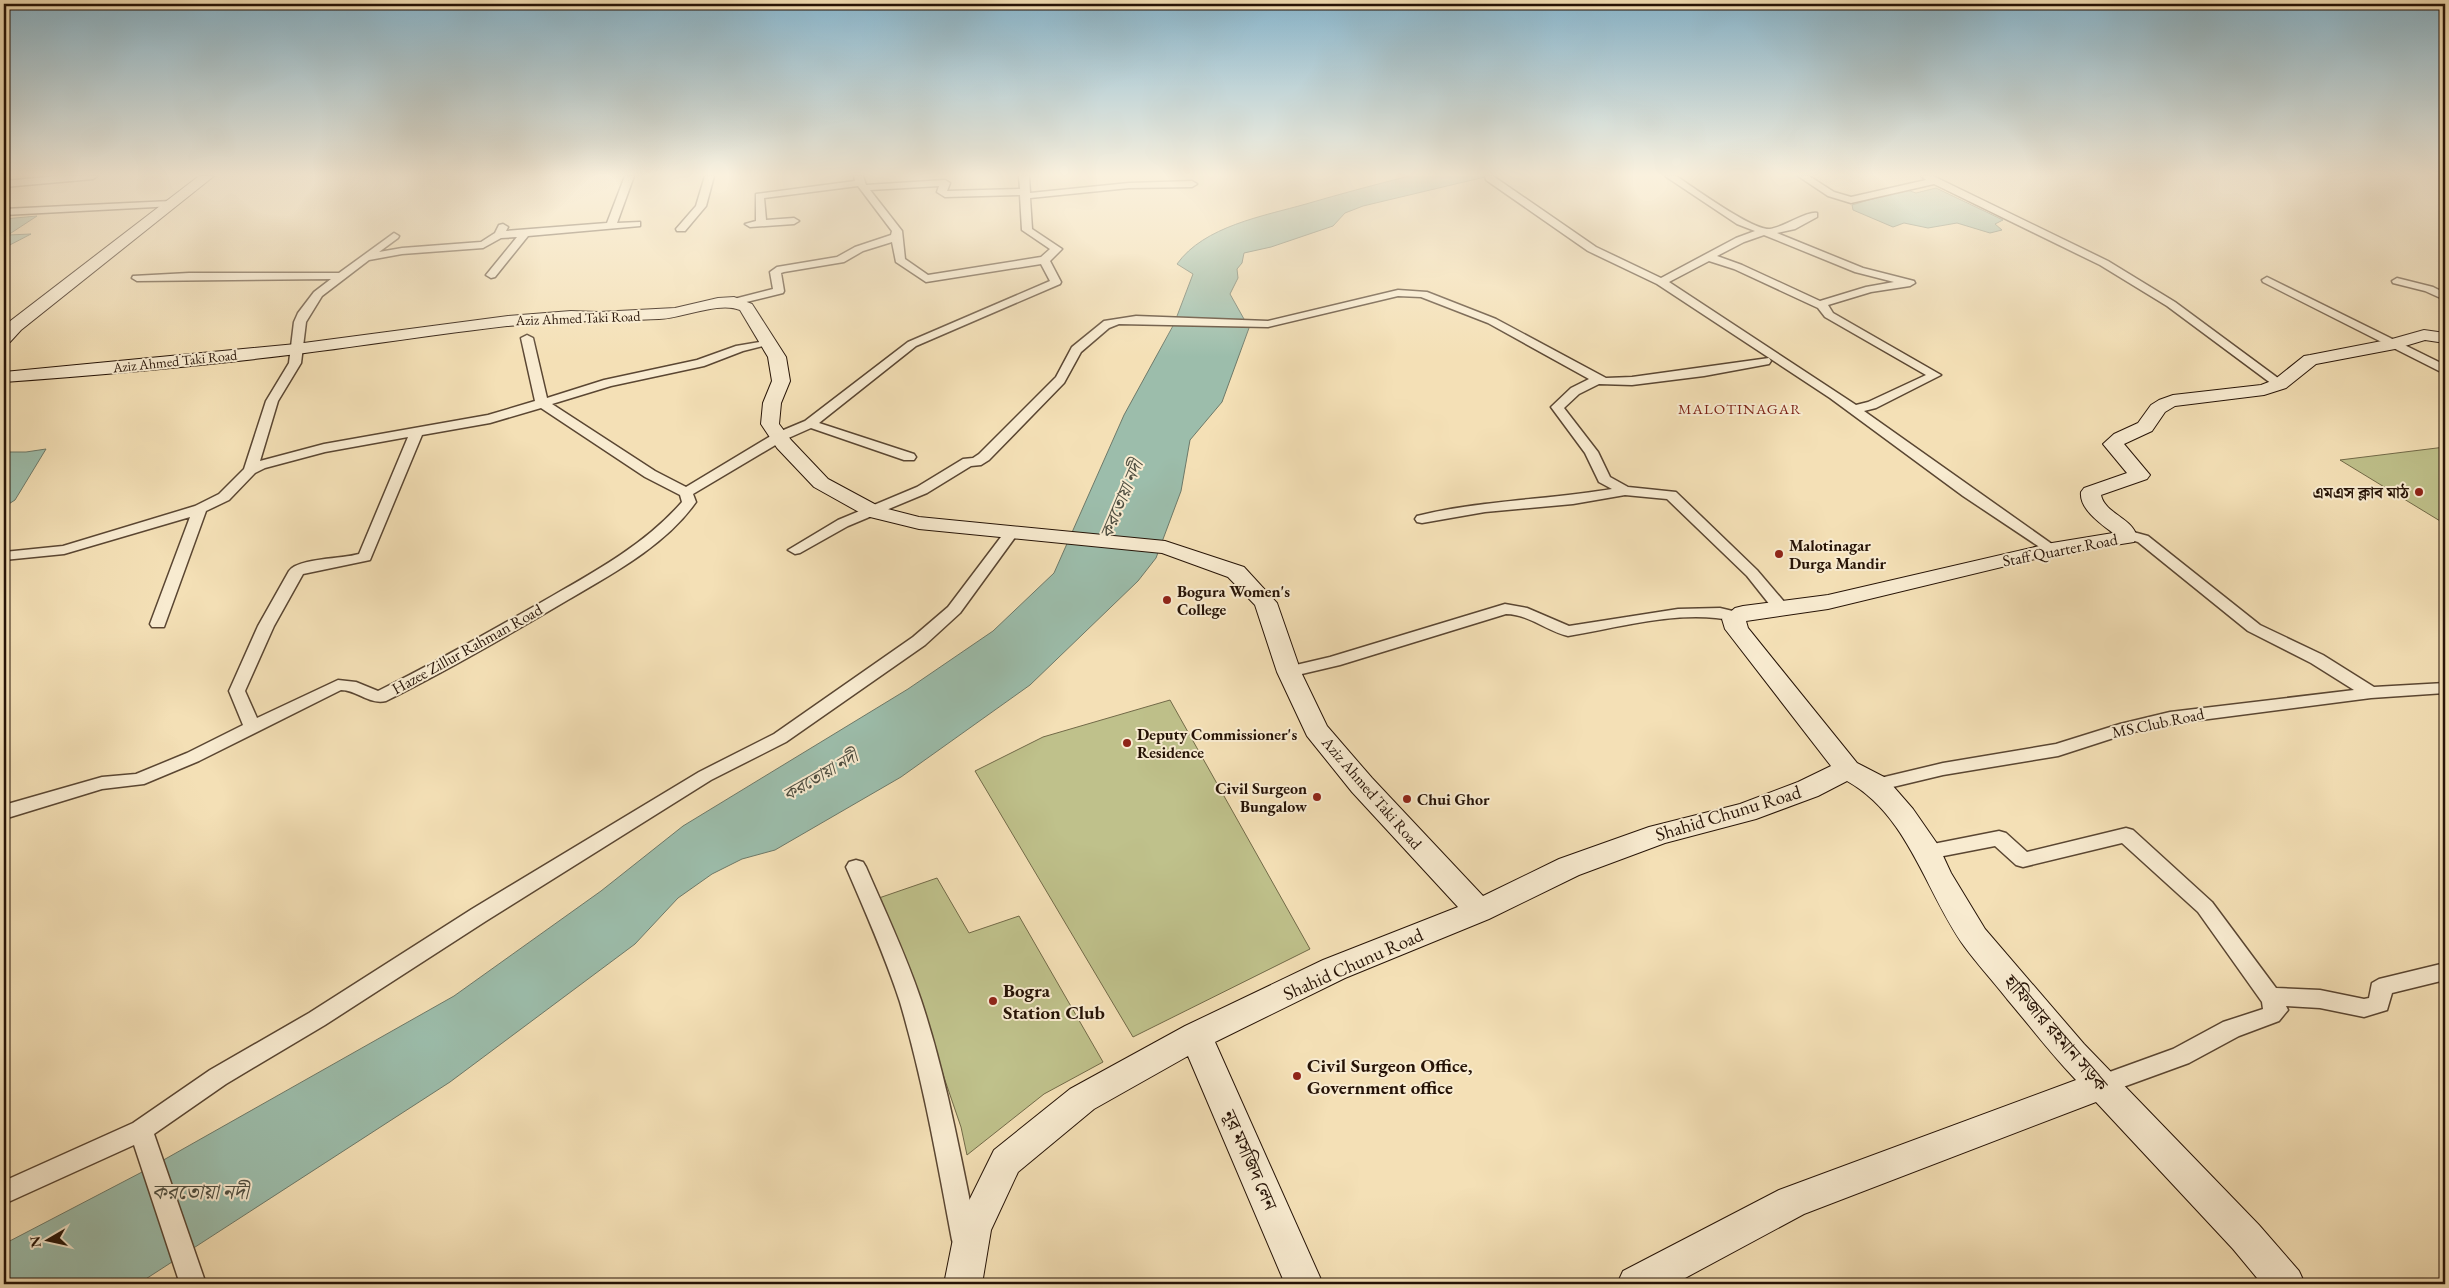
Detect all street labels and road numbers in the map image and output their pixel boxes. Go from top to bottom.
street label: Aziz Ahmed Taki Road [514,307,642,329]
street label: Aziz Ahmed Taki Road [111,345,239,377]
street label: Staff Quarter Road [2001,528,2120,571]
street label: Hazee Zillur Rahman Road [388,598,547,699]
street label: MS Club Road [2110,703,2207,743]
street label: Aziz Ahmed Taki Road [1317,732,1427,854]
street label: Shahid Chunu Road [1652,779,1804,847]
street label: Shahid Chunu Road [1279,922,1427,1006]
street label: হাফিজার রহমান সড়ক [1998,969,2114,1097]
street label: নূর মসজিদ লেন [1216,1105,1284,1215]

